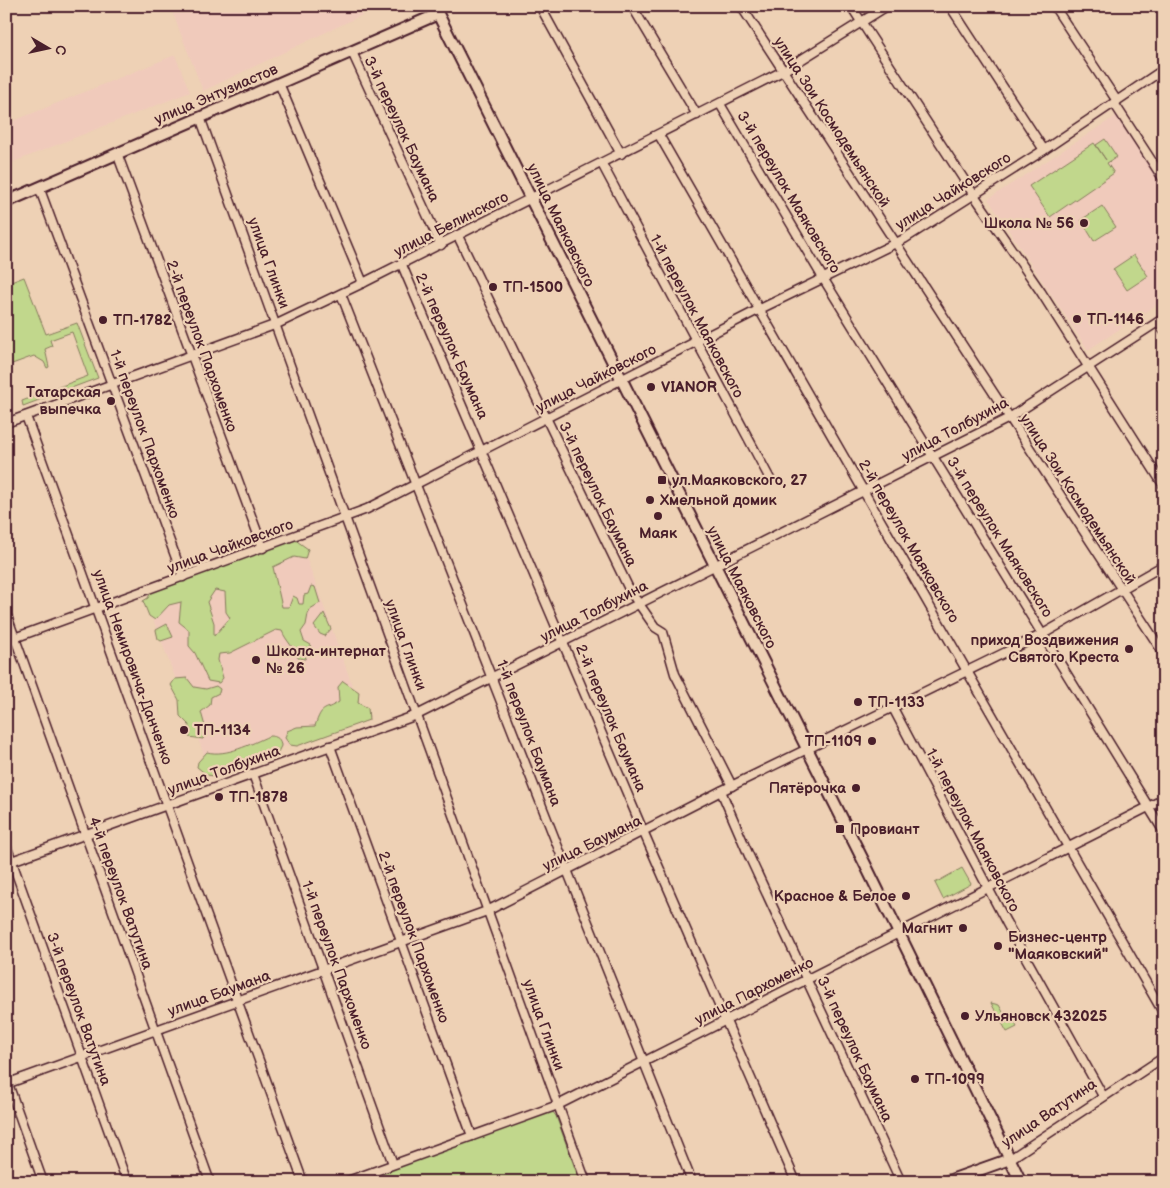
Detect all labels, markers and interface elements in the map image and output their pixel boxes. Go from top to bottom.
north arrow [22,22,72,72]
street label: улица Зои Космодемьянской [769,33,894,211]
text: С [51,44,70,56]
street label: 3-й переулок Баумана [359,53,444,205]
street label: улица Энтузиастов [152,60,281,129]
street label: 3-й переулок Маяковского [733,108,845,277]
street label: улица Чайковского [892,148,1015,235]
street label: улица Маяковского [522,160,599,290]
street label: улица Белинского [391,187,512,261]
place label: Школа № 56 [983,214,1074,233]
street label: улица Глинки [243,215,294,311]
marker: Школа № 56 [1078,217,1090,229]
street label: 1-й переулок Маяковского [645,231,748,401]
street label: 2-й переулок Пархоменко [162,258,242,435]
street label: 2-й переулок Баумана [411,270,492,423]
place label: ТП-1500 [503,278,563,297]
marker: ТП-1500 [487,281,499,293]
place label: ТП-1146 [1087,310,1144,329]
place label: ТП-1782 [113,311,172,330]
marker: ТП-1146 [1071,313,1083,325]
marker: ТП-1782 [97,314,109,326]
street label: улица Чайковского [533,340,660,417]
street label: 1-й переулок Пархоменко [105,347,184,521]
place label: VIANOR [661,378,717,397]
marker: VIANOR [645,381,657,393]
place label: Татарская выпечка [26,383,101,419]
street label: улица Толбухина [899,393,1012,466]
marker: Татарская выпечка [105,395,117,407]
street label: улица Зои Космодемьянской [1015,410,1140,588]
street label: 3-й переулок Баумана [554,419,641,570]
street label: 3-й переулок Маяковского [942,453,1057,621]
street label: 2-й переулок Маяковского [854,456,963,626]
place label: ул.Маяковского, 27 [672,471,807,490]
marker: ул.Маяковского, 27 [656,474,668,486]
place label: Хмельной домик [659,491,777,510]
marker: Хмельной домик [644,494,656,506]
marker: Маяк [652,510,664,522]
street label: улица Чайковского [165,515,296,578]
street label: улица Маяковского [702,523,781,652]
place label: Маяк [639,524,678,543]
street label: улица Немировича-Данченко [88,567,177,767]
street label: улица Толбухина [537,576,651,647]
street label: улица Глинки [380,597,431,693]
place label: приход Воздвижения Святого Креста [970,631,1119,667]
place label: Школа-интернат № 26 [266,642,387,678]
street label: 2-й переулок Баумана [571,642,650,795]
marker: приход Воздвижения Святого Креста [1123,643,1135,655]
marker: Школа-интернат № 26 [250,654,262,666]
street label: 1-й переулок Баумана [492,657,565,809]
place label: ТП-1133 [868,693,925,712]
marker: ТП-1133 [852,696,864,708]
place label: ТП-1134 [194,721,251,740]
marker: ТП-1134 [178,724,190,736]
place label: ТП-1109 [805,732,862,751]
marker: ТП-1109 [866,735,878,747]
street label: улица Толбухина [165,741,283,800]
street label: 1-й переулок Маяковского [921,745,1024,915]
place label: Пятёрочка [769,779,846,798]
marker: Пятёрочка [850,782,862,794]
place label: ТП-1878 [229,788,288,807]
marker: ТП-1878 [213,791,225,803]
street label: улица Баумана [540,811,645,876]
street label: 4-й переулок Ватутина [84,814,157,972]
place label: Провиант [850,820,920,839]
marker: Провиант [834,823,846,835]
street label: 2-й переулок Пархоменко [374,849,454,1026]
street label: 1-й переулок Пархоменко [297,878,376,1052]
place label: Красное & Белое [774,887,896,906]
marker: Красное & Белое [900,890,912,902]
place label: Магнит [901,919,954,938]
marker: Магнит [957,922,969,934]
place label: Бизнес-центр "Маяковский" [1008,928,1108,964]
street label: 3-й переулок Ватутина [42,930,115,1088]
marker: Бизнес-центр "Маяковский" [992,940,1004,952]
street label: улица Пархоменко [692,953,817,1030]
street label: улица Баумана [165,966,273,1021]
street label: 3-й переулок Баумана [812,973,897,1125]
street label: улица Глинки [518,977,569,1073]
place label: Ульяновск 432025 [975,1007,1107,1026]
marker: Ульяновск 432025 [959,1010,971,1022]
place label: ТП-1099 [925,1070,985,1089]
marker: ТП-1099 [909,1073,921,1085]
street label: улица Ватутина [998,1075,1101,1152]

